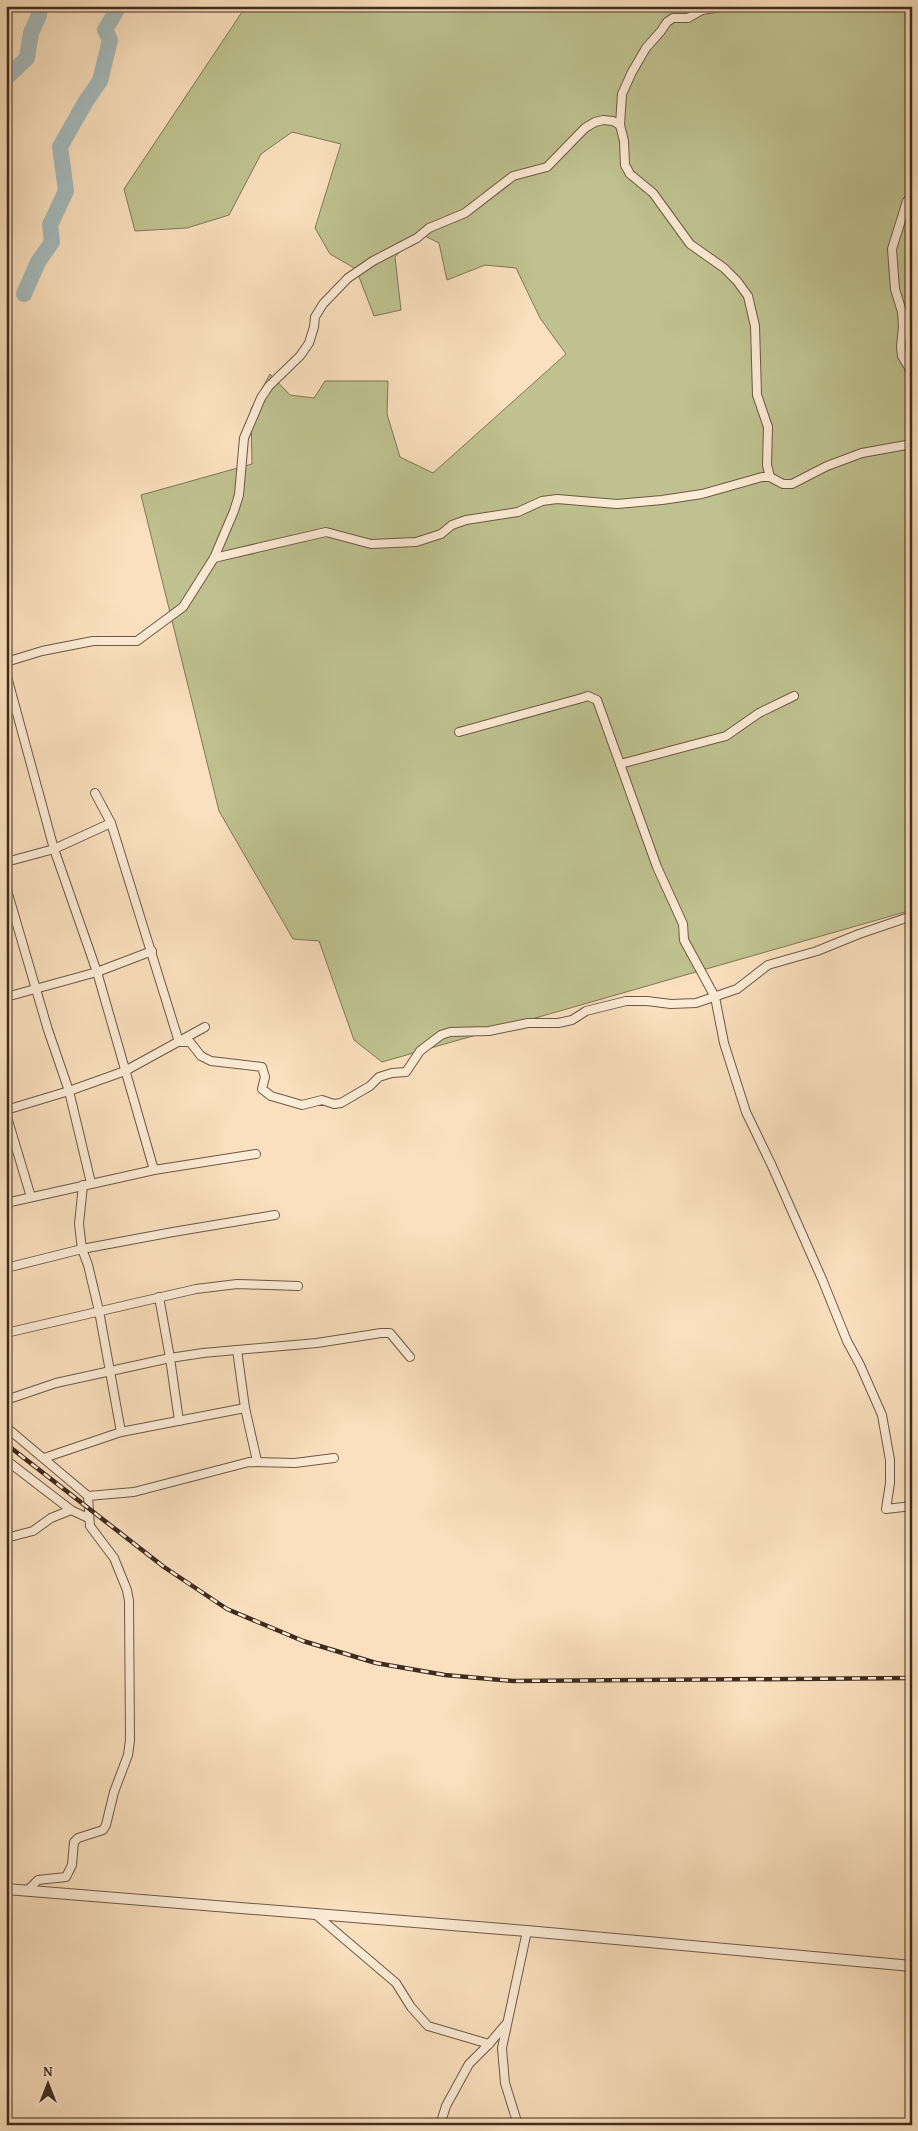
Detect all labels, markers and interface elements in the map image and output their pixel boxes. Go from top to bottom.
north arrow [22,2058,72,2108]
text: N [43,2061,53,2081]

